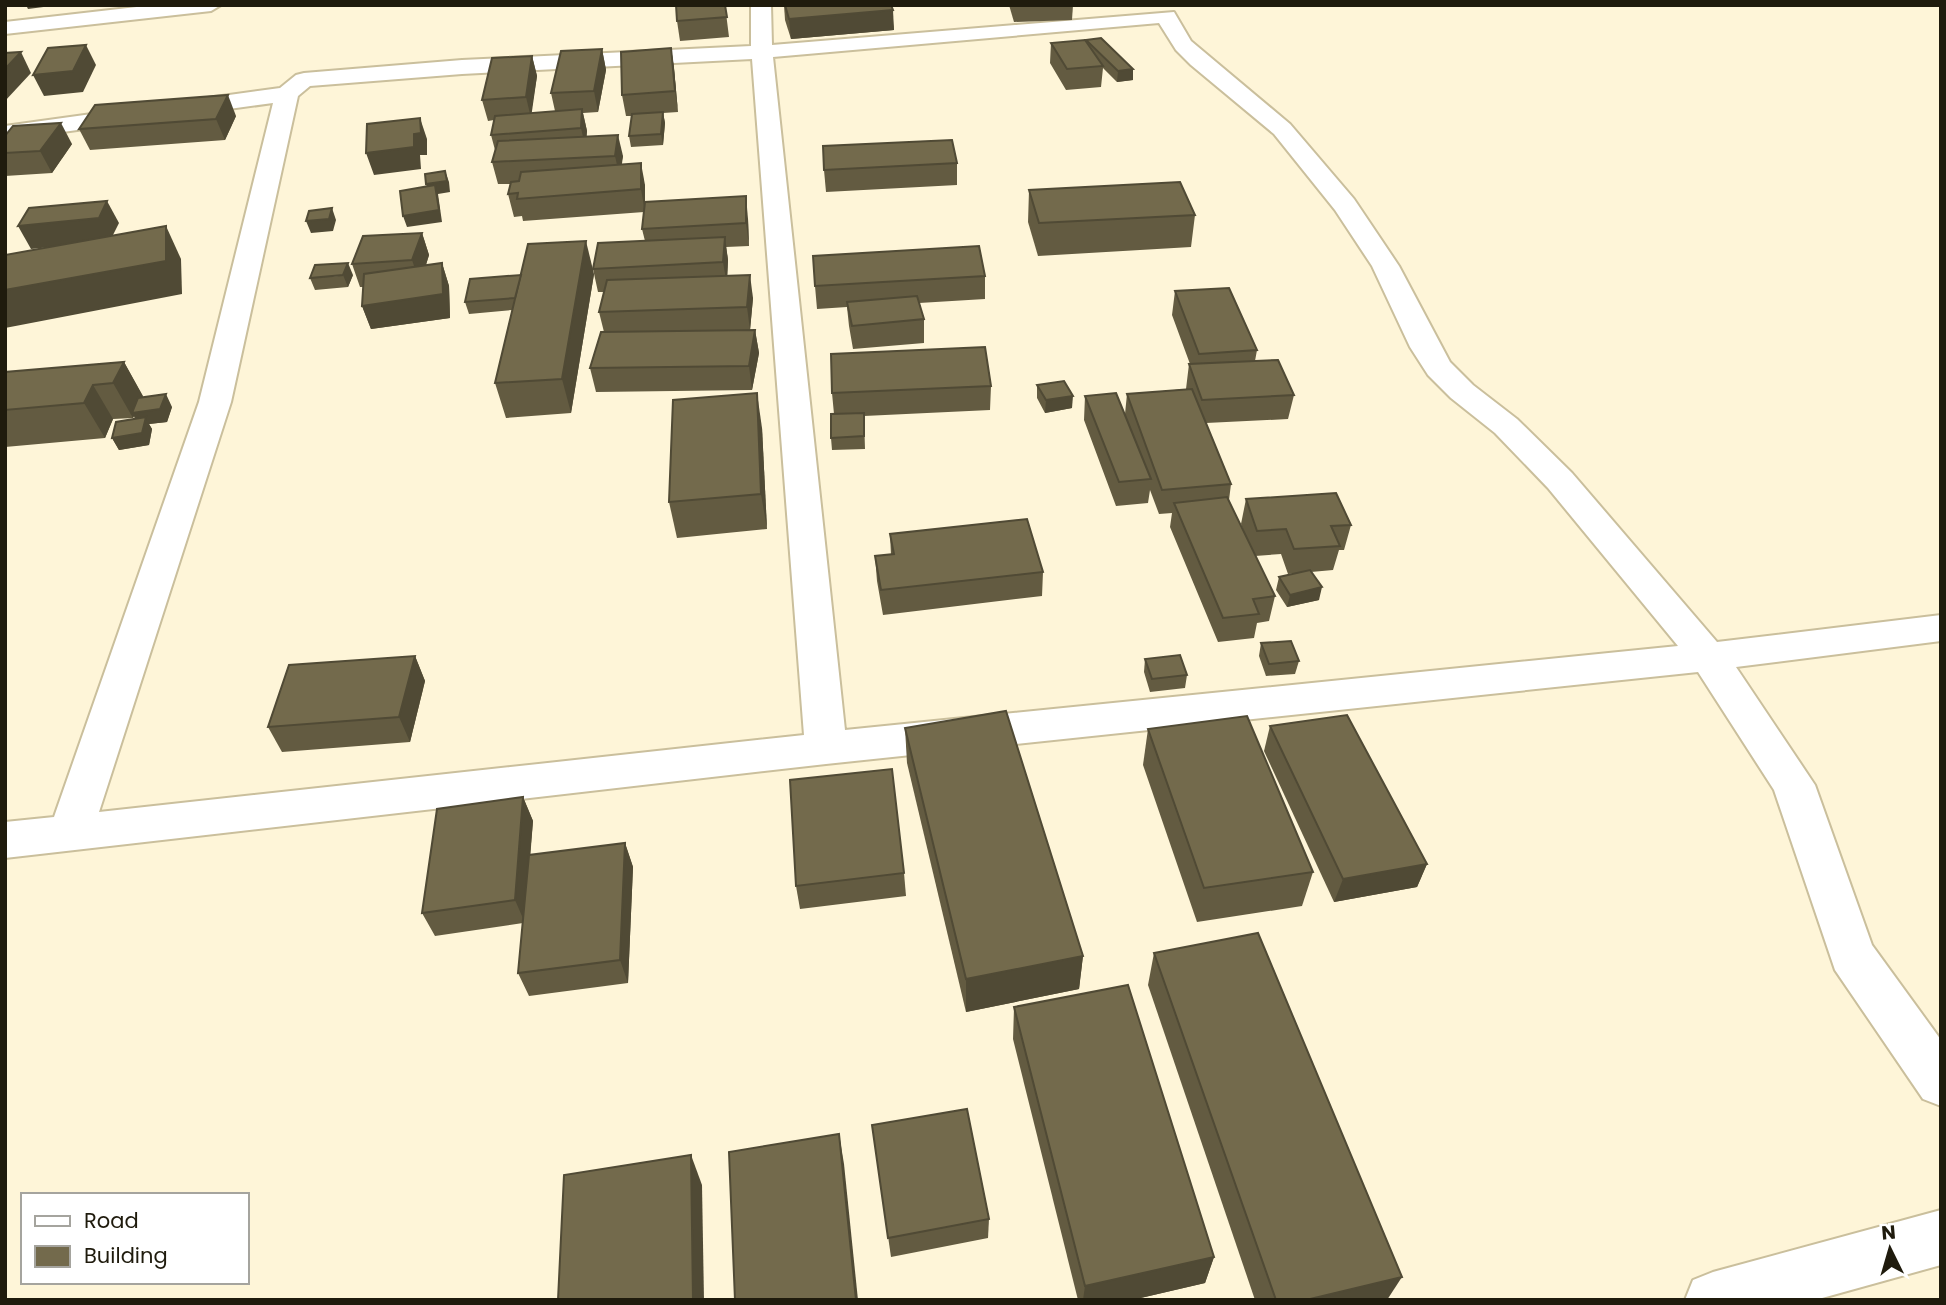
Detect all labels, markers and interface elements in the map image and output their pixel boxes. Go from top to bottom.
legend [21,1193,248,1284]
text: Road [84,1206,139,1235]
north arrow [1855,1214,1925,1284]
text: N [1880,1218,1897,1247]
text: Building [84,1241,168,1270]

